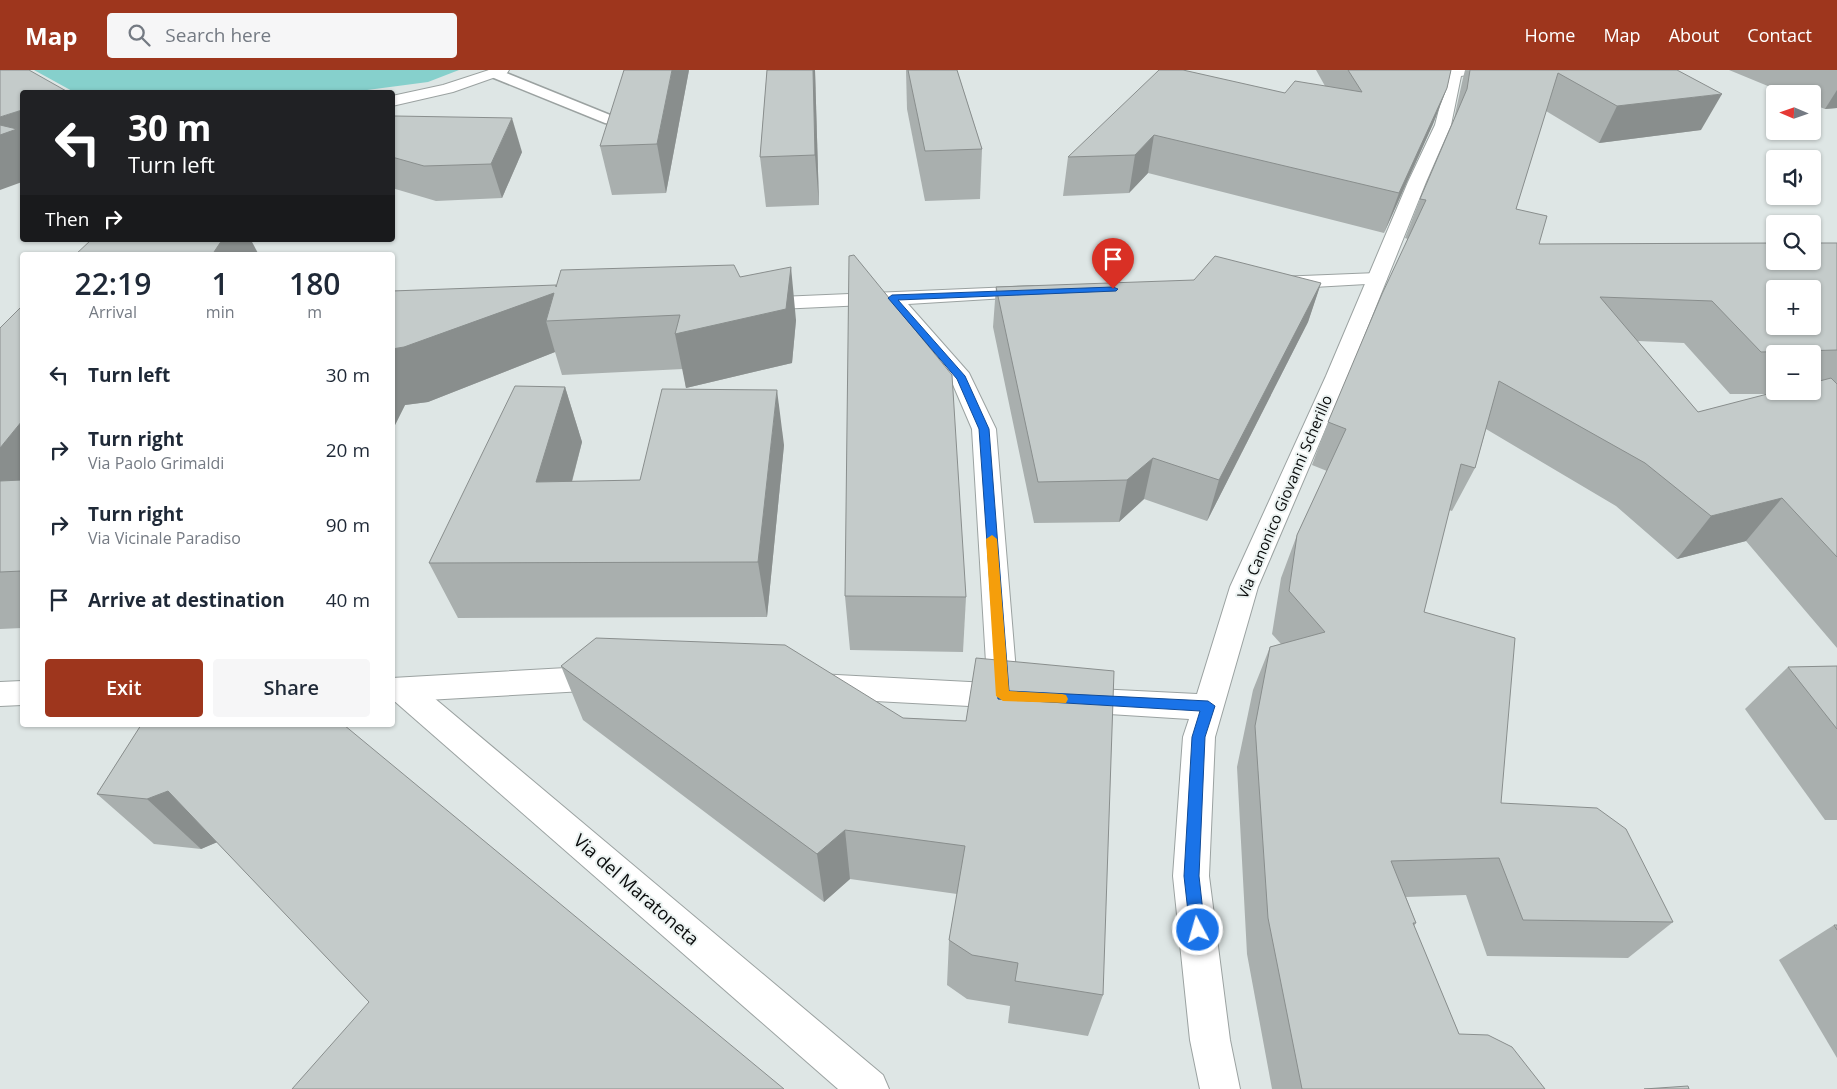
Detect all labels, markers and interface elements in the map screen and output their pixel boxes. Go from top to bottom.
search box [107,13,457,58]
text: Map [25,19,77,52]
icon: search [125,21,153,49]
text: Search here [165,22,271,48]
text: Home [1525,23,1575,47]
text: Map [1603,23,1641,47]
text: About [1669,23,1719,47]
text: Contact [1747,23,1812,47]
north arrow [1766,85,1821,140]
map controls [1766,85,1821,400]
text: 30 m [128,104,211,151]
icon: left [45,110,110,175]
text: Turn left [128,149,215,179]
button: sound [1766,150,1821,205]
icon: right [99,205,127,233]
text: Then [45,206,89,232]
button: search [1766,215,1821,270]
pin [1092,238,1134,289]
icon: arrive [1099,245,1127,273]
text: 22:19 [75,263,151,304]
text: 1 [212,263,229,304]
text: 180 [289,263,340,304]
button: + [1766,280,1821,335]
text: Arrival [89,301,137,323]
text: min [206,301,235,323]
text: m [307,301,322,323]
button: − [1766,345,1821,400]
icon: left [45,361,73,389]
text: Turn left [88,362,170,388]
text: 30 m [326,362,370,388]
street label: Via Canonico Giovanni Scherillo [1232,392,1336,601]
text: Turn right [88,426,183,452]
icon: right [45,436,73,464]
text: 20 m [326,437,370,463]
text: Via Paolo Grimaldi [88,452,224,474]
text: Turn right [88,501,183,527]
icon: right [45,511,73,539]
text: 90 m [326,512,370,538]
text: Via Vicinale Paradiso [88,527,241,549]
icon: arrive [45,586,73,614]
text: Arrive at destination [88,587,285,613]
text: 40 m [326,587,370,613]
button: Exit [45,659,203,717]
button: Share [213,659,370,717]
street label: Via del Maratoneta [569,828,704,950]
position arrow [1171,903,1223,955]

